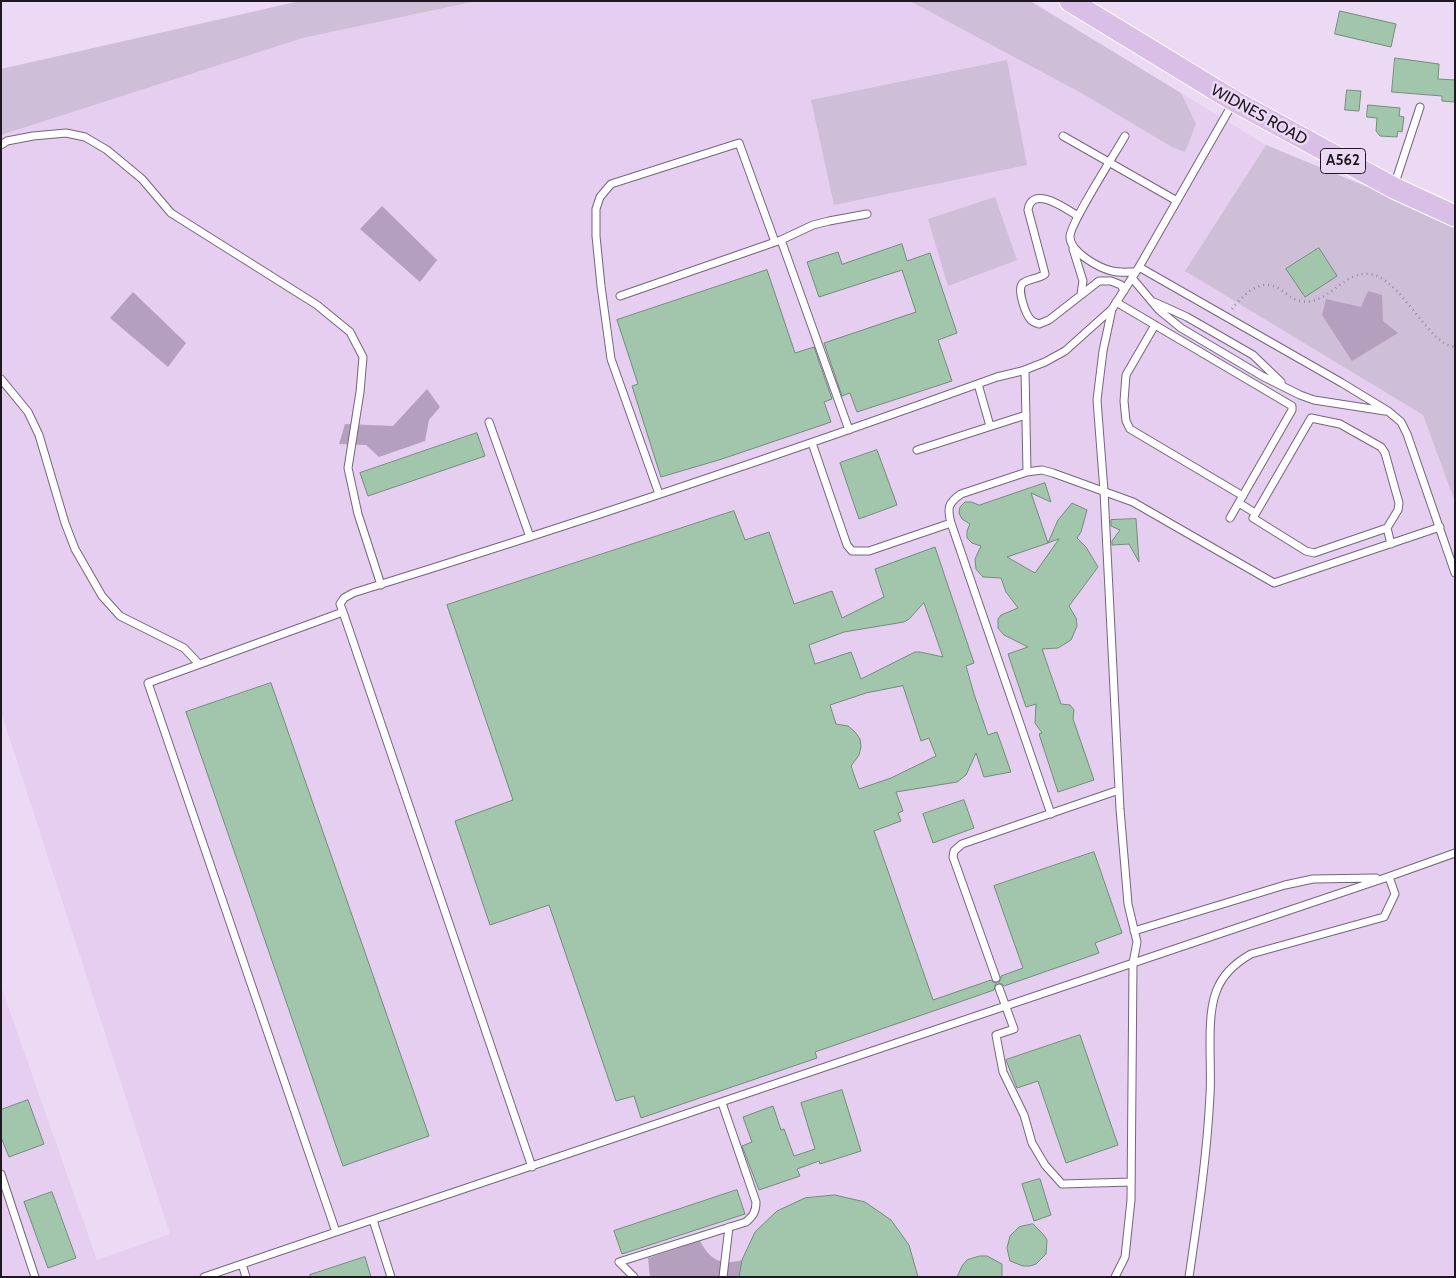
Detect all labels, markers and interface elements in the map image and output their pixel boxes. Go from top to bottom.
street label: WIDNES ROAD [1207,81,1311,149]
road number: A562 [1320,148,1366,174]

